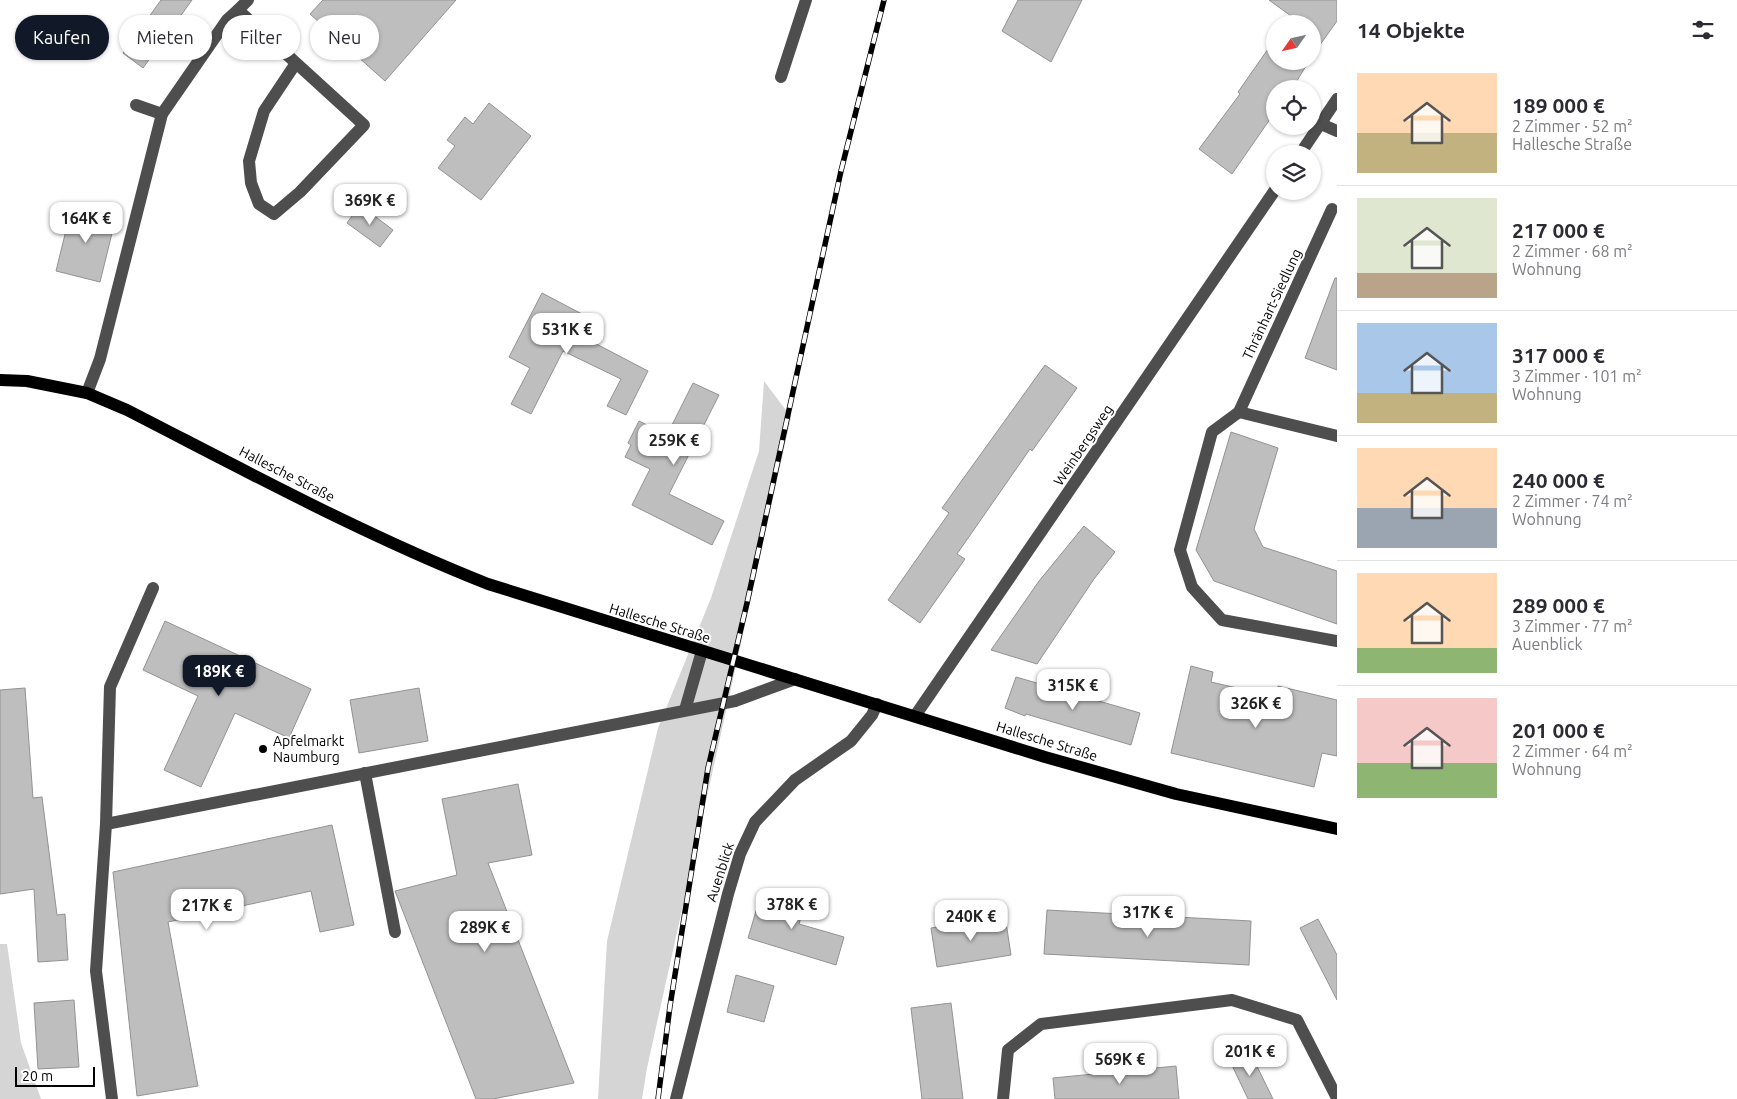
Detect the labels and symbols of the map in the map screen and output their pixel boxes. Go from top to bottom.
north arrow [1266,15,1321,70]
pin: 369K € [329,184,411,226]
pin: 164K € [45,202,127,244]
street label: Thränhart-Siedlung [1239,246,1305,362]
pin: 531K € [526,312,608,355]
street label: Weinbergsweg [1050,402,1116,488]
pin: 259K € [633,424,715,466]
street label: Hallesche Straße [237,443,337,505]
street label: Hallesche Straße [607,600,713,646]
pin: 189K € [178,654,260,697]
pin: 315K € [1032,668,1114,711]
pin: 326K € [1215,686,1297,729]
street label: Hallesche Straße [994,718,1100,764]
place label: Apfelmarkt Naumburg [273,733,345,765]
marker: Apfelmarkt Naumburg [257,743,269,755]
street label: Auenblick [703,840,737,904]
pin: 217K € [166,888,248,931]
pin: 378K € [751,888,833,930]
pin: 317K € [1107,896,1189,938]
pin: 240K € [930,900,1012,942]
pin: 289K € [444,910,526,953]
pin: 201K € [1209,1034,1291,1077]
pin: 569K € [1079,1042,1161,1085]
scale bar [15,1064,95,1087]

